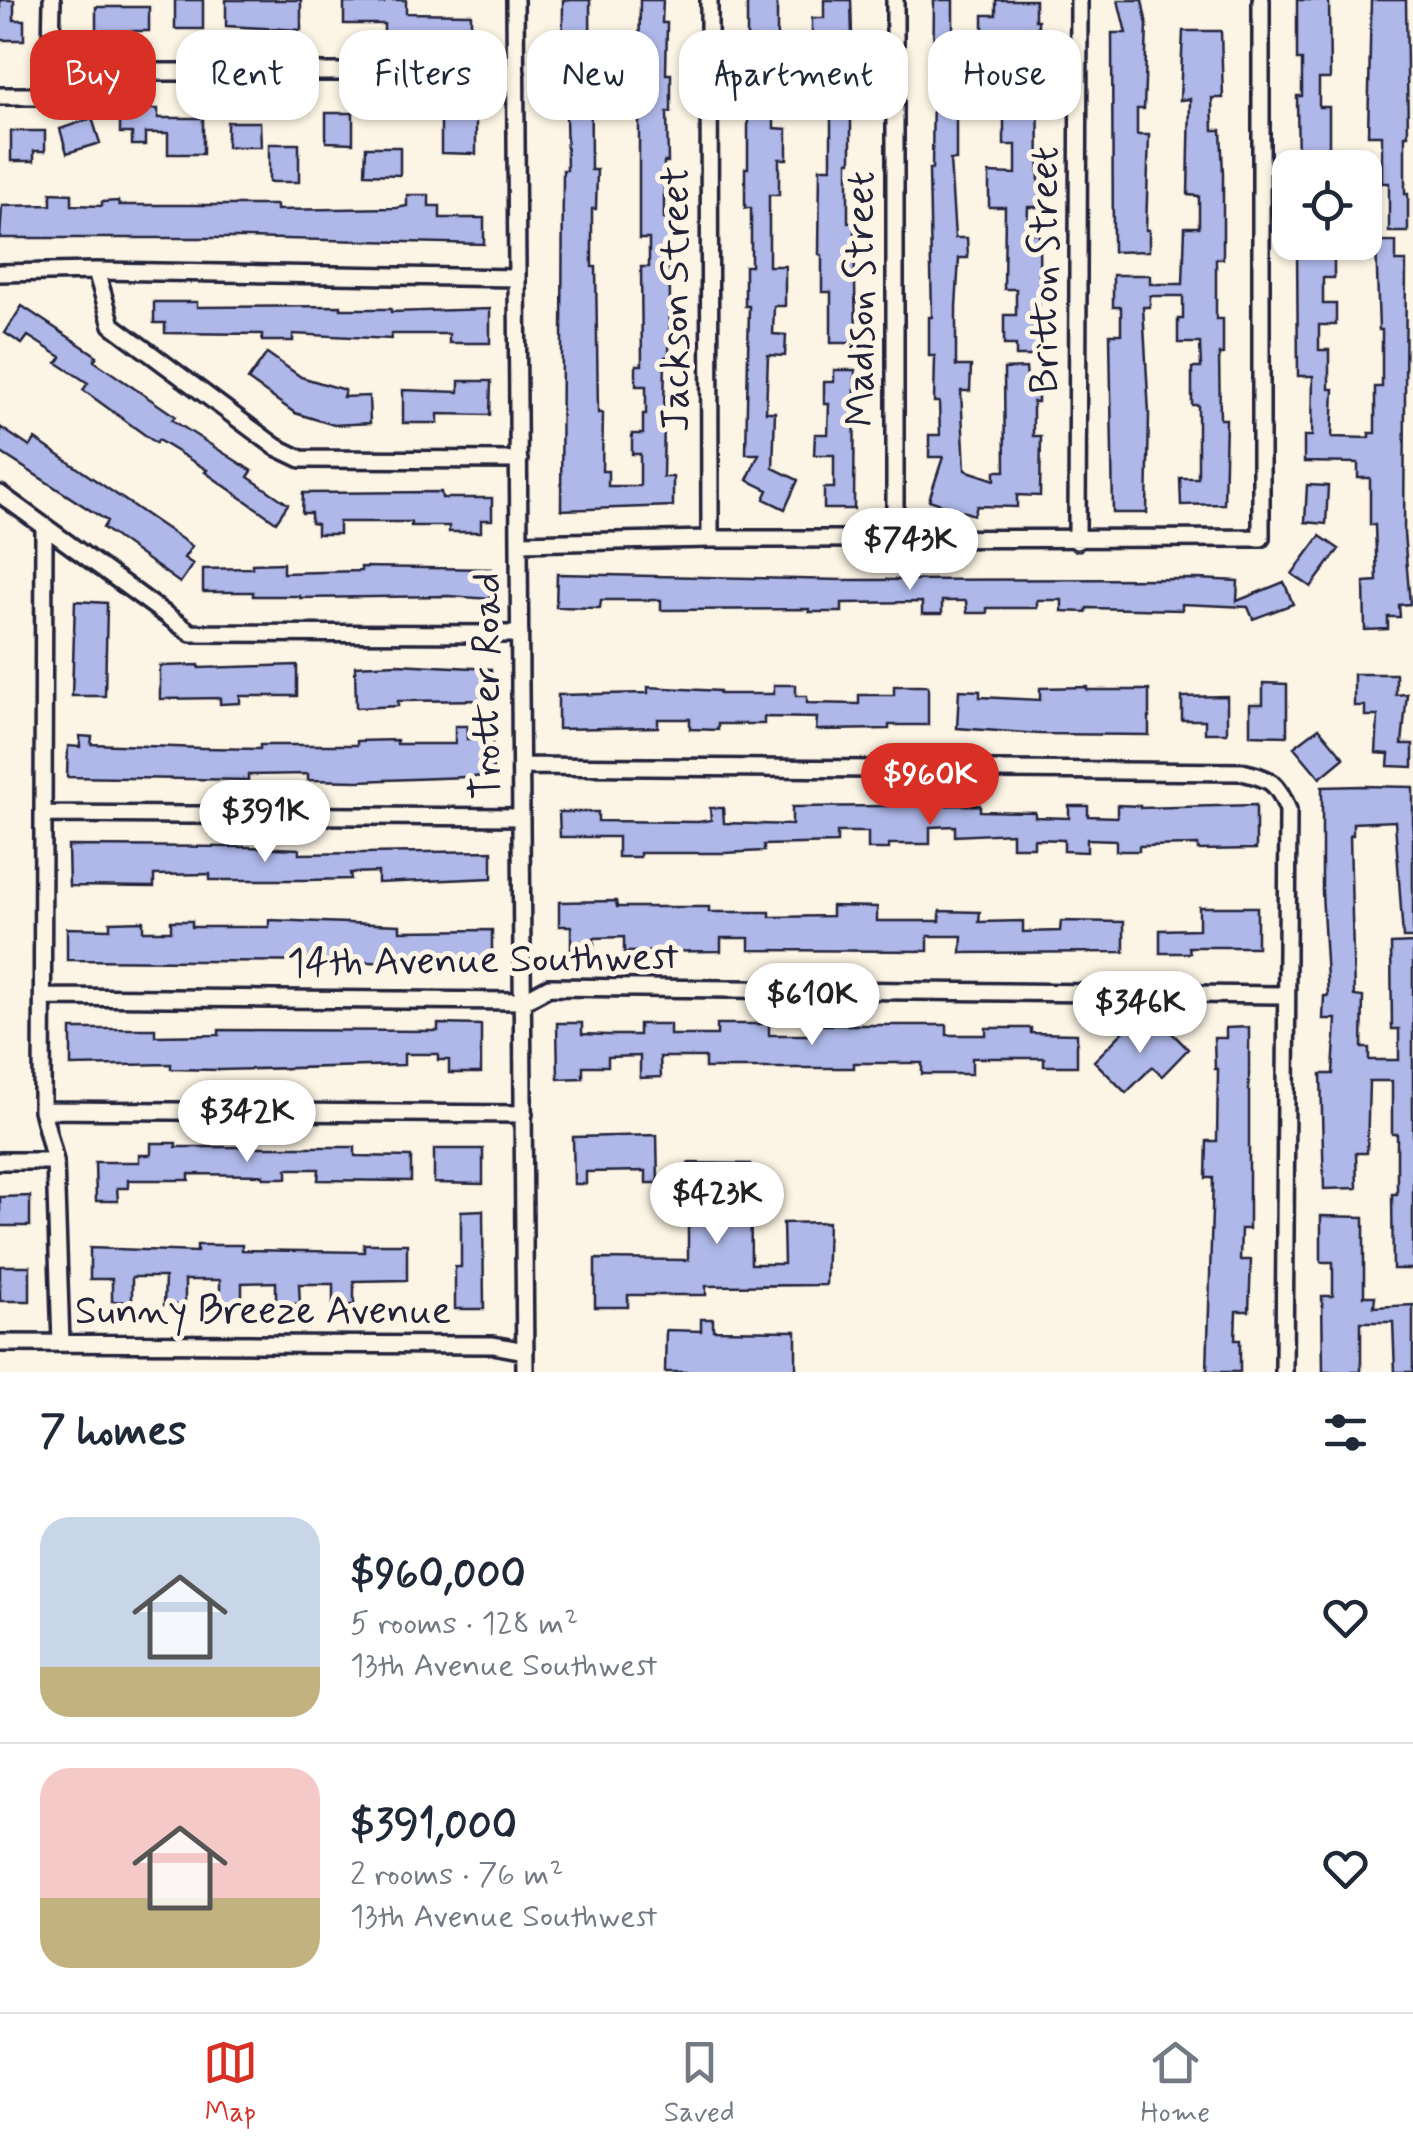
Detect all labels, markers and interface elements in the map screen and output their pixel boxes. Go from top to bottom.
chip: Buy [30,30,156,120]
chip: Rent [176,30,319,120]
chip: Filters [339,30,507,120]
chip: New [527,30,659,120]
chip: Apartment [679,30,908,120]
chip: House [928,30,1081,120]
street label: Britton Street [1020,146,1072,394]
map controls [1272,150,1382,260]
button: locate [1272,150,1382,260]
street label: Jackson Street [651,166,703,432]
street label: Madison Street [836,171,888,427]
pin: $743K [840,508,980,593]
text: $743K [863,519,957,561]
street label: Trotter Road [462,572,514,800]
pin: $960K [860,743,1000,828]
text: $960K [883,754,977,796]
pin: $391K [195,780,335,865]
text: $391K [221,791,309,833]
street label: 14th Avenue Southwest [287,932,680,990]
pin: $610K [742,963,882,1048]
pin: $346K [1070,971,1210,1056]
text: $610K [767,974,857,1016]
text: $346K [1095,982,1185,1024]
pin: $342K [177,1080,317,1165]
text: $342K [200,1091,294,1133]
pin: $423K [647,1162,787,1247]
text: $423K [672,1173,762,1215]
street label: Sunny Breeze Avenue [75,1286,451,1338]
text: 7 homes [40,1405,187,1460]
icon: filters [1318,1405,1373,1460]
text: $960,000 [350,1548,526,1603]
icon: home [120,1557,240,1677]
icon: heart [1318,1590,1373,1645]
text: 5 rooms · 128 m² [350,1603,578,1645]
text: 13th Avenue Southwest [350,1645,658,1687]
text: $391,000 [350,1799,517,1854]
icon: home [120,1808,240,1928]
icon: heart [1318,1841,1373,1896]
text: 2 rooms · 76 m² [350,1854,563,1896]
text: 13th Avenue Southwest [350,1896,658,1938]
tab: Map [203,2035,258,2132]
tab: Saved [664,2035,735,2132]
tab: Home [1140,2035,1210,2132]

